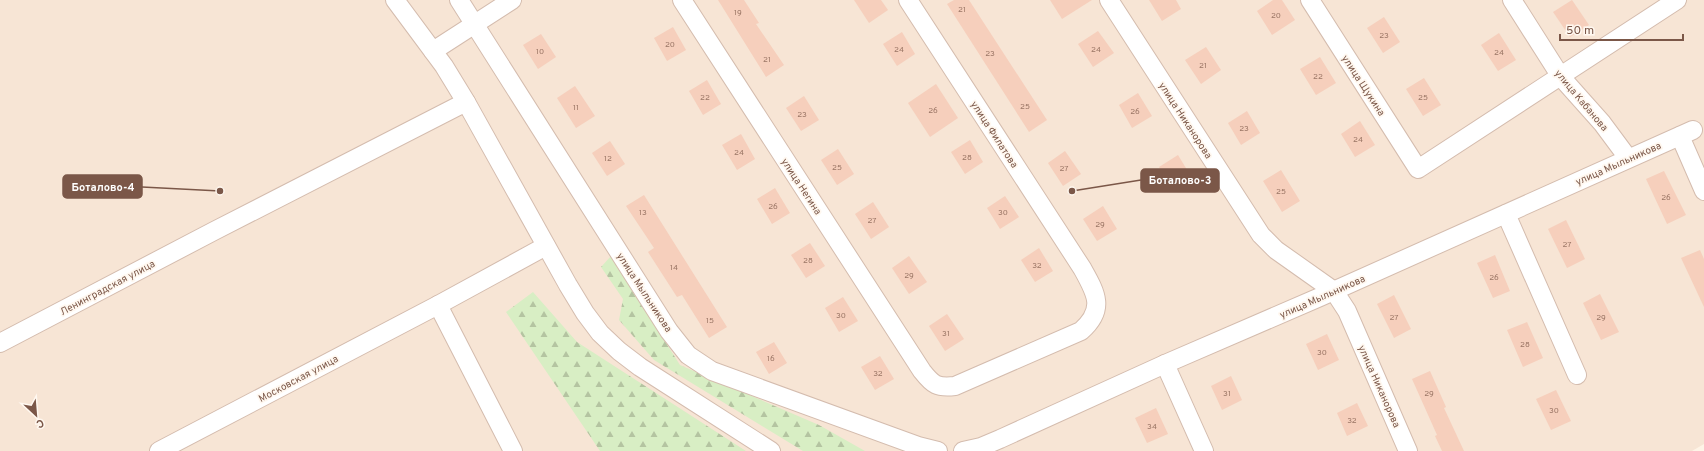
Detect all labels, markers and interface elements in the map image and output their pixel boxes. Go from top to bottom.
house number: 21 [958,5,966,15]
house number: 19 [734,8,742,18]
house number: 20 [1271,11,1281,21]
scale bar [1560,16,1683,42]
text: 50 m [1566,23,1594,39]
house number: 23 [1379,31,1389,41]
house number: 20 [665,40,675,50]
house number: 24 [894,45,904,55]
house number: 24 [1091,45,1101,55]
house number: 10 [536,47,544,57]
house number: 24 [1494,48,1504,58]
house number: 23 [985,49,995,59]
street label: улица Щукина [1338,53,1387,119]
house number: 21 [763,55,771,65]
house number: 21 [1199,61,1207,71]
street label: улица Кабанова [1551,67,1610,134]
house number: 22 [1313,72,1323,82]
street label: улица Никанорова [1155,80,1214,162]
house number: 22 [700,93,710,103]
house number: 25 [1418,93,1428,103]
street label: улица Филатова [967,99,1020,171]
house number: 25 [1020,102,1030,112]
house number: 11 [573,103,579,113]
house number: 26 [928,106,938,116]
house number: 26 [1130,107,1140,117]
house number: 23 [797,110,807,120]
house number: 23 [1239,124,1249,134]
house number: 24 [1353,135,1363,145]
street label: улица Мыльникова [1574,140,1663,189]
house number: 24 [734,148,744,158]
house number: 28 [962,153,972,163]
house number: 12 [604,154,612,164]
street label: улица Негина [778,156,824,218]
house number: 25 [832,163,842,173]
house number: 27 [1060,164,1069,174]
callout: Боталово-3 [1141,169,1219,192]
text: Боталово-3 [1149,174,1211,188]
callout: Боталово-4 [63,175,142,198]
text: Боталово-4 [71,181,135,195]
house number: 25 [1276,187,1286,197]
house number: 26 [1661,193,1671,203]
house number: 26 [768,202,778,212]
house number: 13 [639,208,647,218]
house number: 30 [998,208,1008,218]
house number: 27 [868,216,877,226]
house number: 29 [1095,220,1105,230]
house number: 27 [1563,240,1572,250]
street label: улица Мыльникова [613,251,674,335]
house number: 28 [803,256,813,266]
street label: Ленинградская улица [58,258,157,319]
house number: 32 [1032,261,1042,271]
house number: 14 [670,263,678,273]
house number: 29 [904,271,914,281]
street label: улица Мыльникова [1278,273,1367,322]
house number: 26 [1489,273,1499,283]
house number: 30 [836,311,846,321]
house number: 27 [1390,313,1399,323]
house number: 29 [1596,313,1606,323]
house number: 15 [706,316,714,326]
house number: 31 [942,329,950,339]
house number: 28 [1520,340,1530,350]
street label: улица Никанорова [1355,343,1403,430]
house number: 30 [1317,348,1327,358]
street label: Московская улица [257,353,341,406]
house number: 16 [767,354,775,364]
house number: 32 [873,369,883,379]
house number: 31 [1223,389,1231,399]
house number: 29 [1424,389,1434,399]
north arrow [16,395,56,435]
house number: 30 [1549,406,1559,416]
text: С [34,415,46,431]
house number: 32 [1347,416,1357,426]
house number: 34 [1147,422,1157,432]

